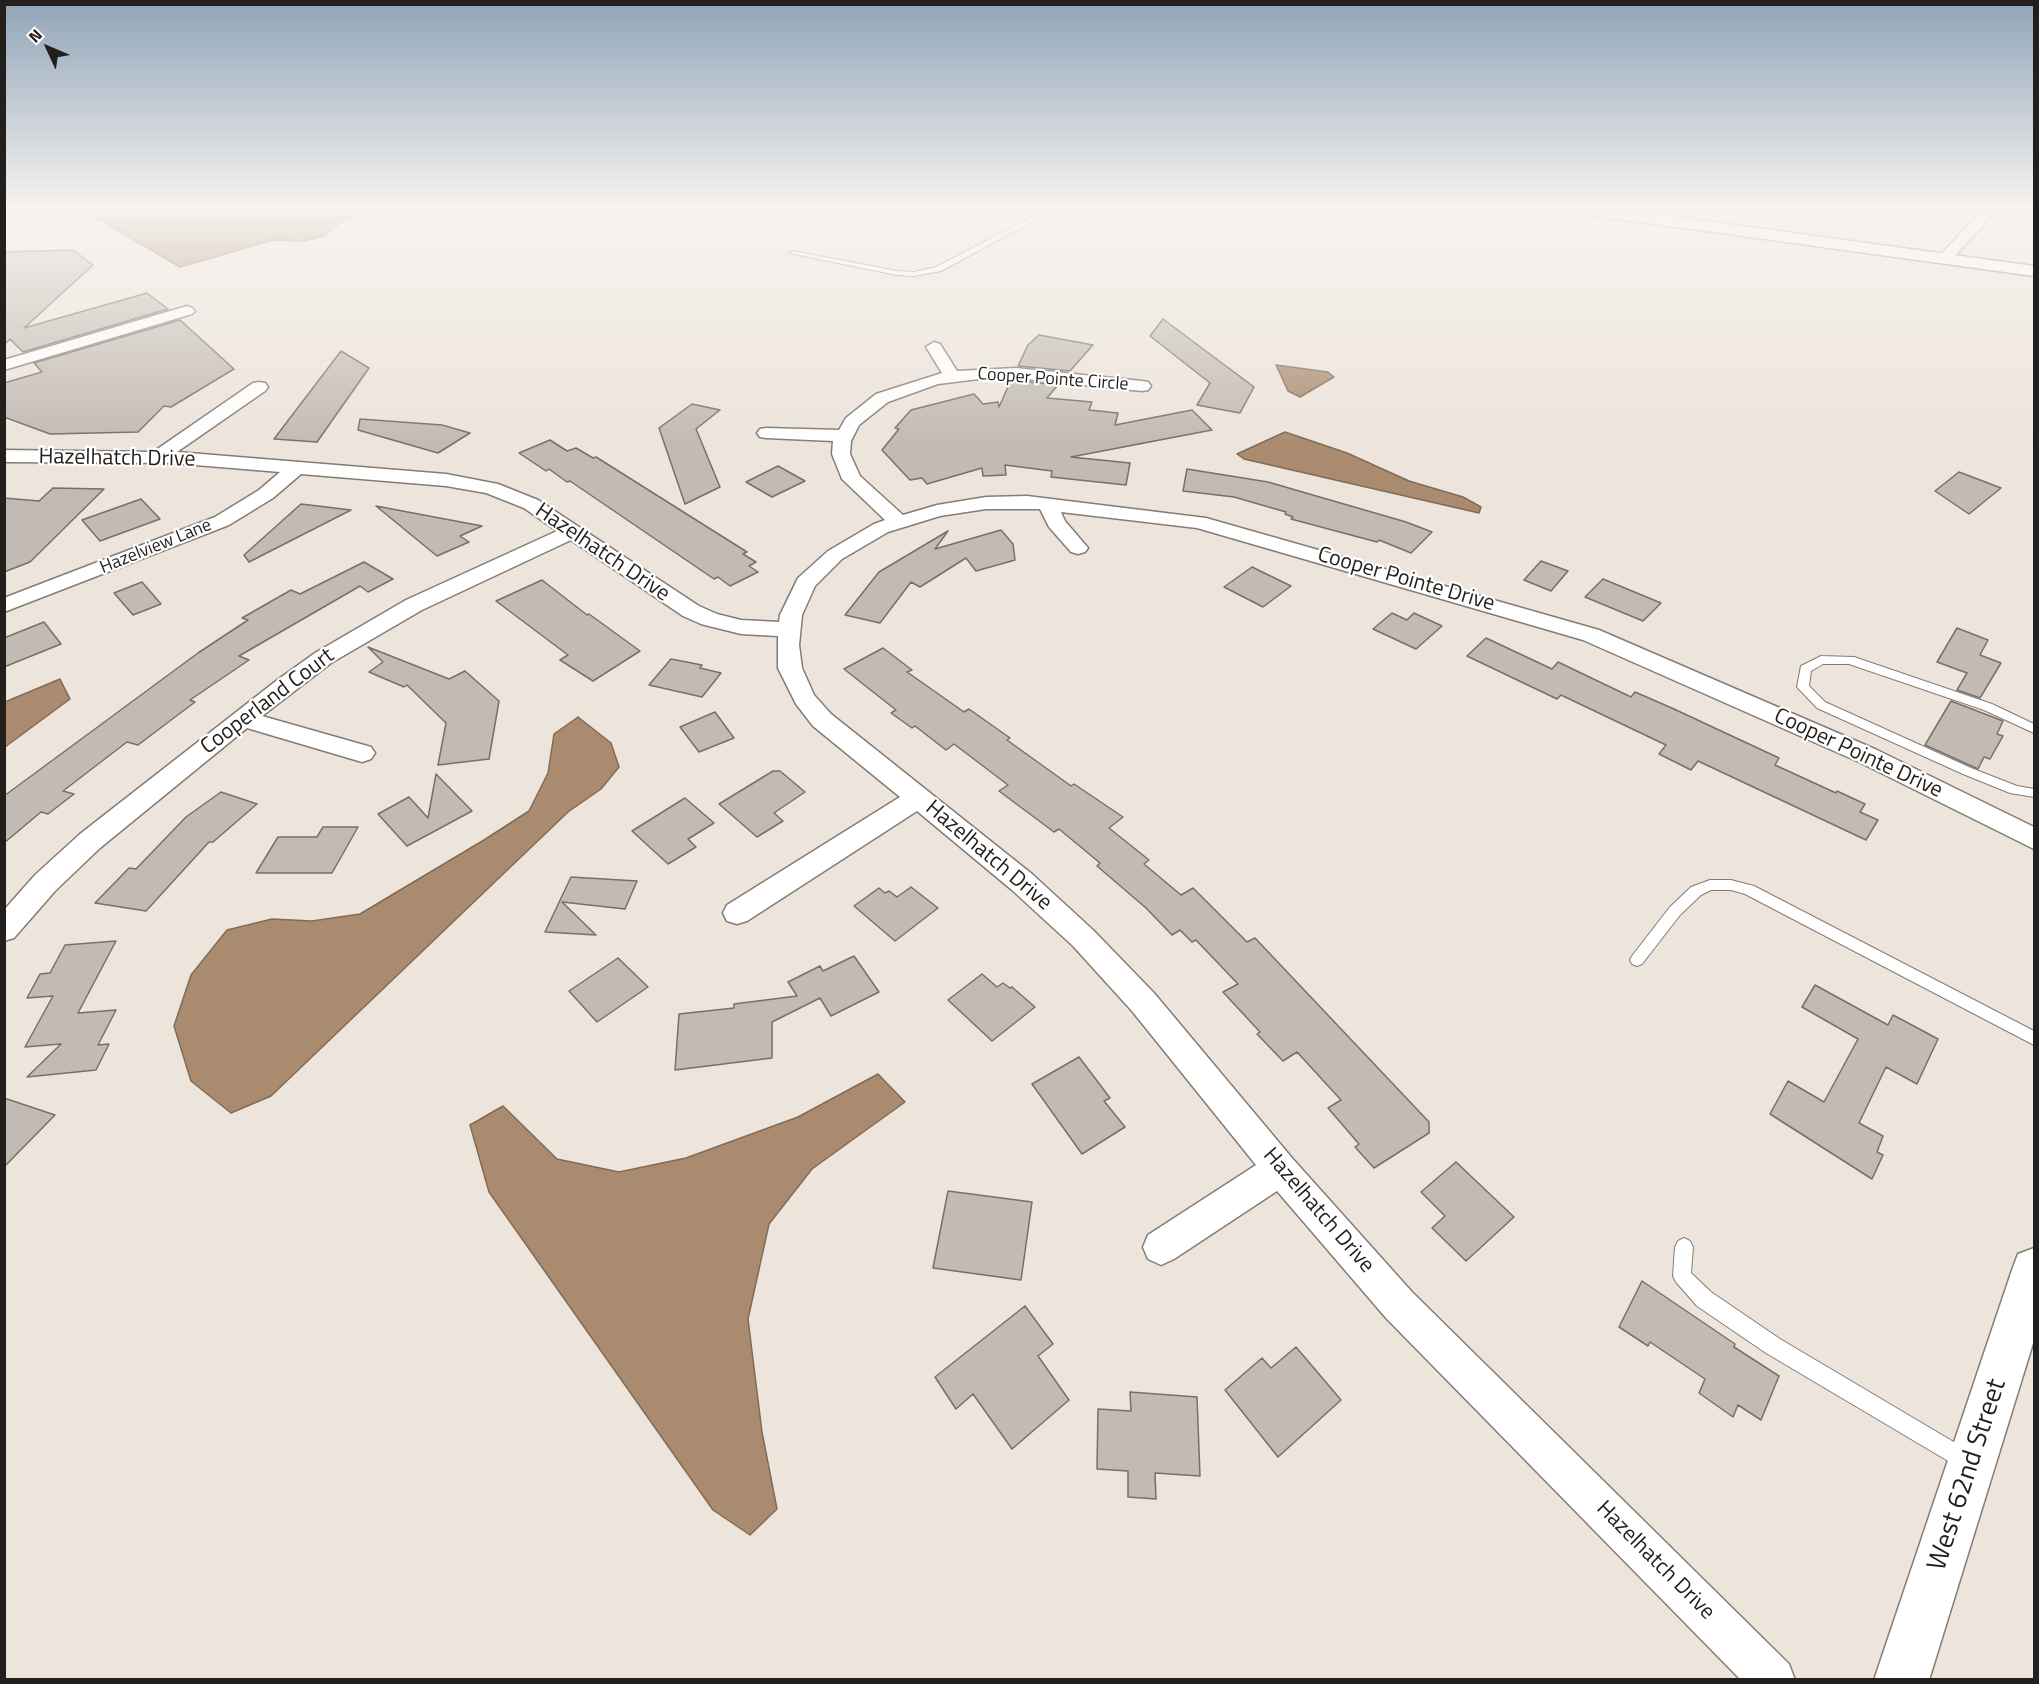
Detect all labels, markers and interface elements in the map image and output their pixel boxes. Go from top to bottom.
north arrow [18,18,78,78]
text: N [23,23,48,48]
street label: Cooper Pointe Circle [977,364,1129,396]
street label: Hazelhatch Drive [38,444,196,474]
street label: Hazelhatch Drive [530,498,674,608]
street label: Hazelview Lane [97,515,215,579]
street label: Cooper Pointe Drive [1314,542,1498,618]
street label: Cooperland Court [196,643,340,761]
street label: Cooper Pointe Drive [1769,703,1947,805]
street label: Hazelhatch Drive [919,795,1057,917]
street label: Hazelhatch Drive [1257,1143,1379,1279]
street label: West 62nd Street [1922,1375,2014,1575]
street label: Hazelhatch Drive [1590,1496,1720,1626]

